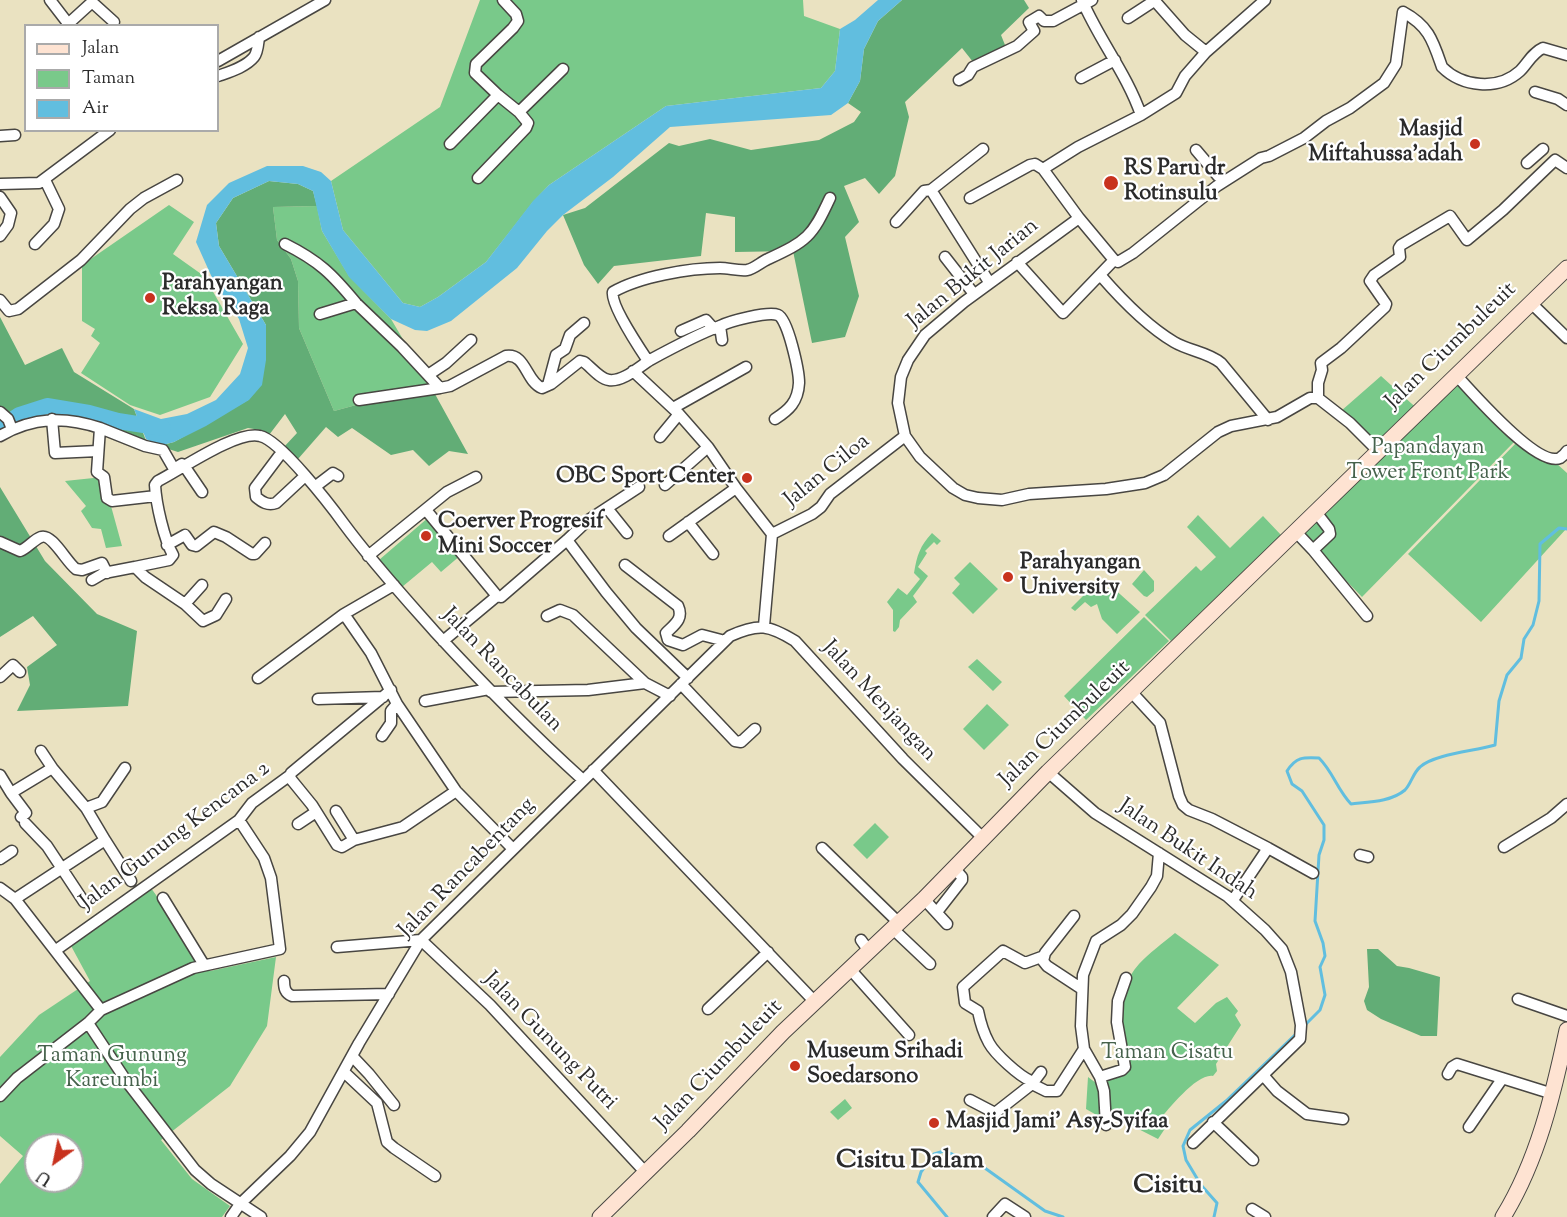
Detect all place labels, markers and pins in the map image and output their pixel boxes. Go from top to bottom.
place label: Masjid Miftahussa'adah [1308,118,1463,170]
marker: Masjid Miftahussa'adah [1468,137,1482,151]
place label: RS Paru dr Rotinsulu [1124,157,1225,208]
marker: RS Paru dr Rotinsulu [1102,174,1120,192]
place label: Parahyangan Reksa Raga [162,272,283,324]
marker: Parahyangan Reksa Raga [143,291,157,305]
place label: OBC Sport Center [556,465,735,491]
marker: OBC Sport Center [740,471,754,485]
place label: Coerver Progresif Mini Soccer [438,510,604,562]
marker: Coerver Progresif Mini Soccer [419,529,433,543]
place label: Parahyangan University [1020,551,1141,602]
marker: Parahyangan University [1001,570,1015,584]
place label: Museum Srihadi Soedarsono [807,1040,963,1092]
marker: Museum Srihadi Soedarsono [788,1059,802,1073]
place label: Masjid Jami' Asy-Syifaa [946,1110,1169,1136]
marker: Masjid Jami' Asy-Syifaa [927,1116,941,1130]

